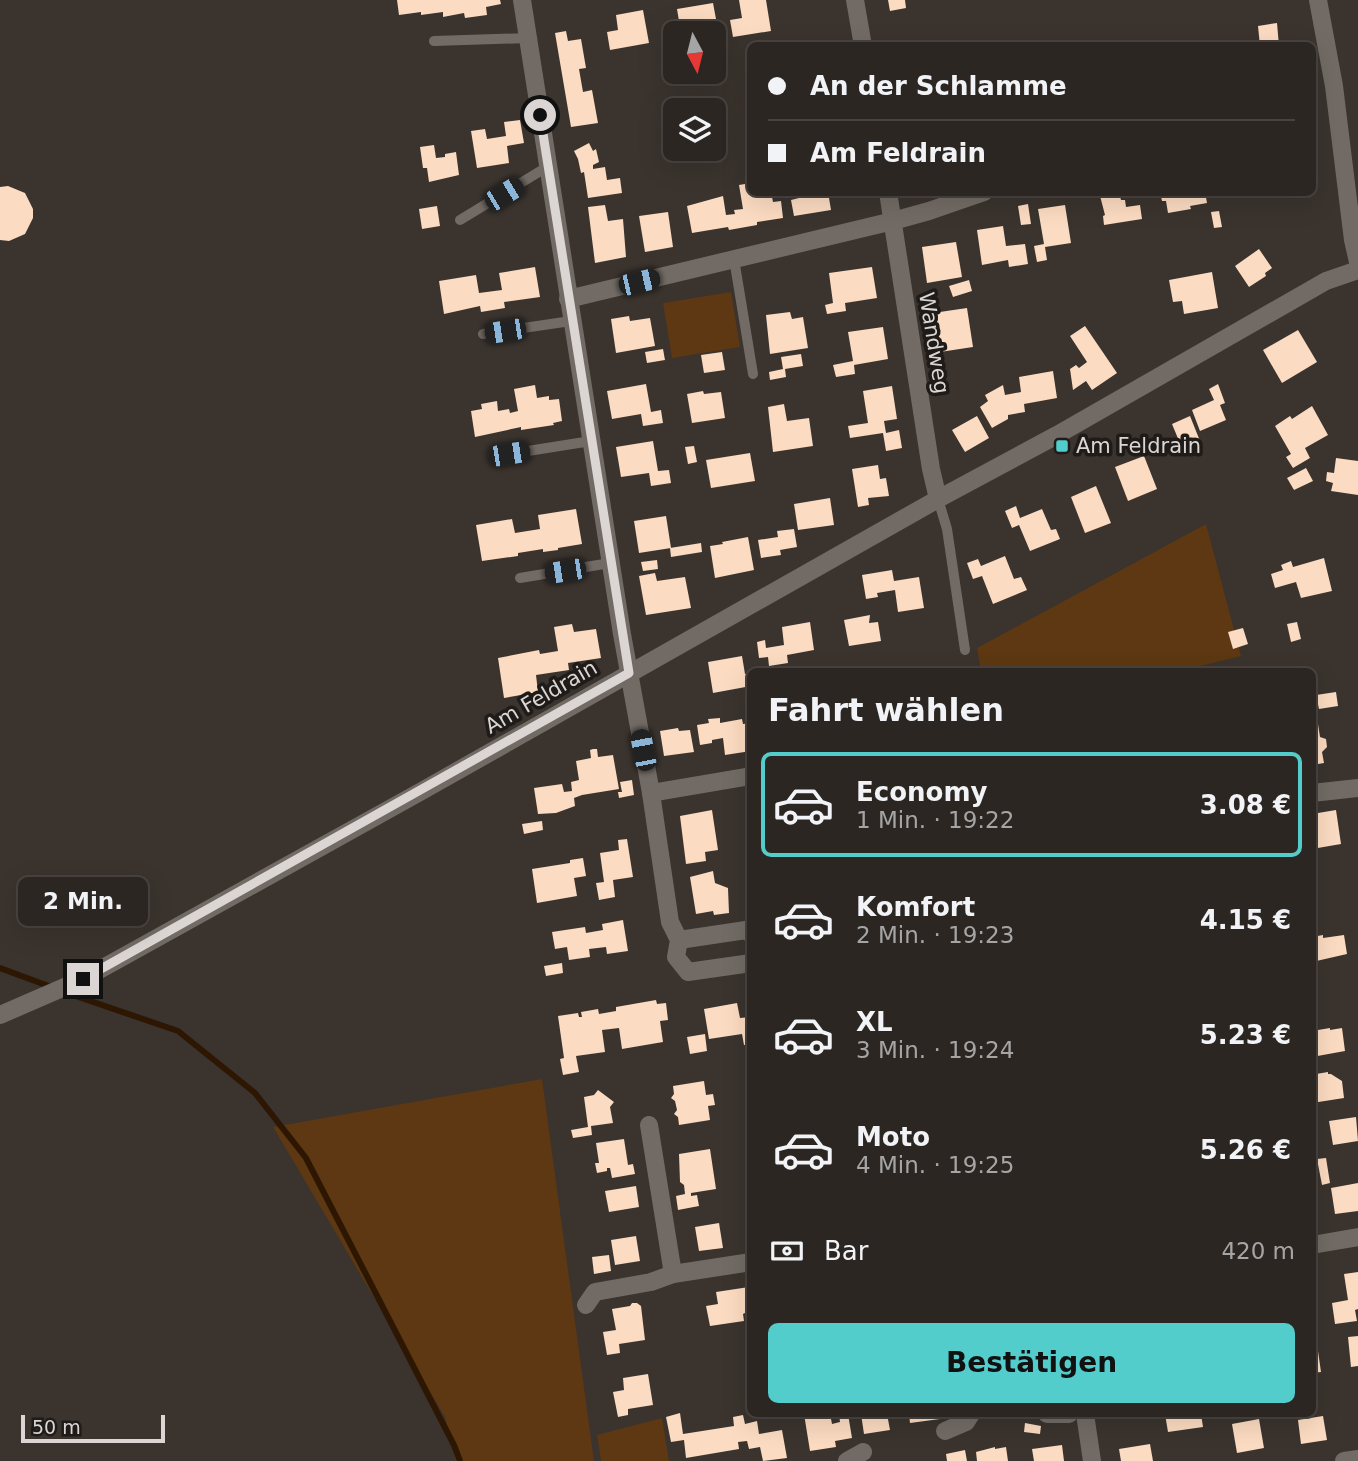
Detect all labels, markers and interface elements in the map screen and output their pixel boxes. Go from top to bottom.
north arrow [663,21,726,84]
map controls [663,21,726,161]
text: An der Schlamme [810,71,1067,101]
button: layers [663,98,726,161]
route start [524,99,556,131]
text: Am Feldrain [810,138,986,168]
car [481,174,528,214]
car [617,267,662,297]
street label: Wandweg [914,291,954,395]
car [483,317,528,345]
place label: Am Feldrain [1076,434,1201,458]
marker: Am Feldrain [1054,438,1070,454]
car [487,440,532,468]
car [543,557,588,585]
street label: Am Feldrain [481,655,601,739]
text: Fahrt wählen [768,691,1004,729]
car [629,727,658,773]
icon: car [772,773,835,836]
text: Economy [856,777,987,807]
text: 3.08 € [1200,790,1291,820]
text: 1 Min. · 19:22 [856,807,1014,833]
callout: 2 Min. [18,878,148,926]
text: 2 Min. [43,888,123,914]
icon: car [772,888,835,951]
text: Komfort [856,892,975,922]
text: 4.15 € [1200,905,1291,935]
text: 2 Min. · 19:23 [856,922,1014,948]
route end [67,963,99,995]
icon: car [772,1003,835,1066]
text: XL [856,1007,893,1037]
text: 5.23 € [1200,1020,1291,1050]
text: 3 Min. · 19:24 [856,1037,1014,1063]
icon: car [772,1118,835,1181]
text: Moto [856,1122,930,1152]
text: 5.26 € [1200,1135,1291,1165]
text: 4 Min. · 19:25 [856,1152,1014,1178]
icon: cash [768,1232,806,1270]
text: Bar [824,1236,868,1266]
text: 420 m [1221,1238,1295,1264]
button: Bestätigen [768,1323,1295,1403]
scale bar [21,1412,164,1444]
text: 50 m [32,1416,81,1438]

